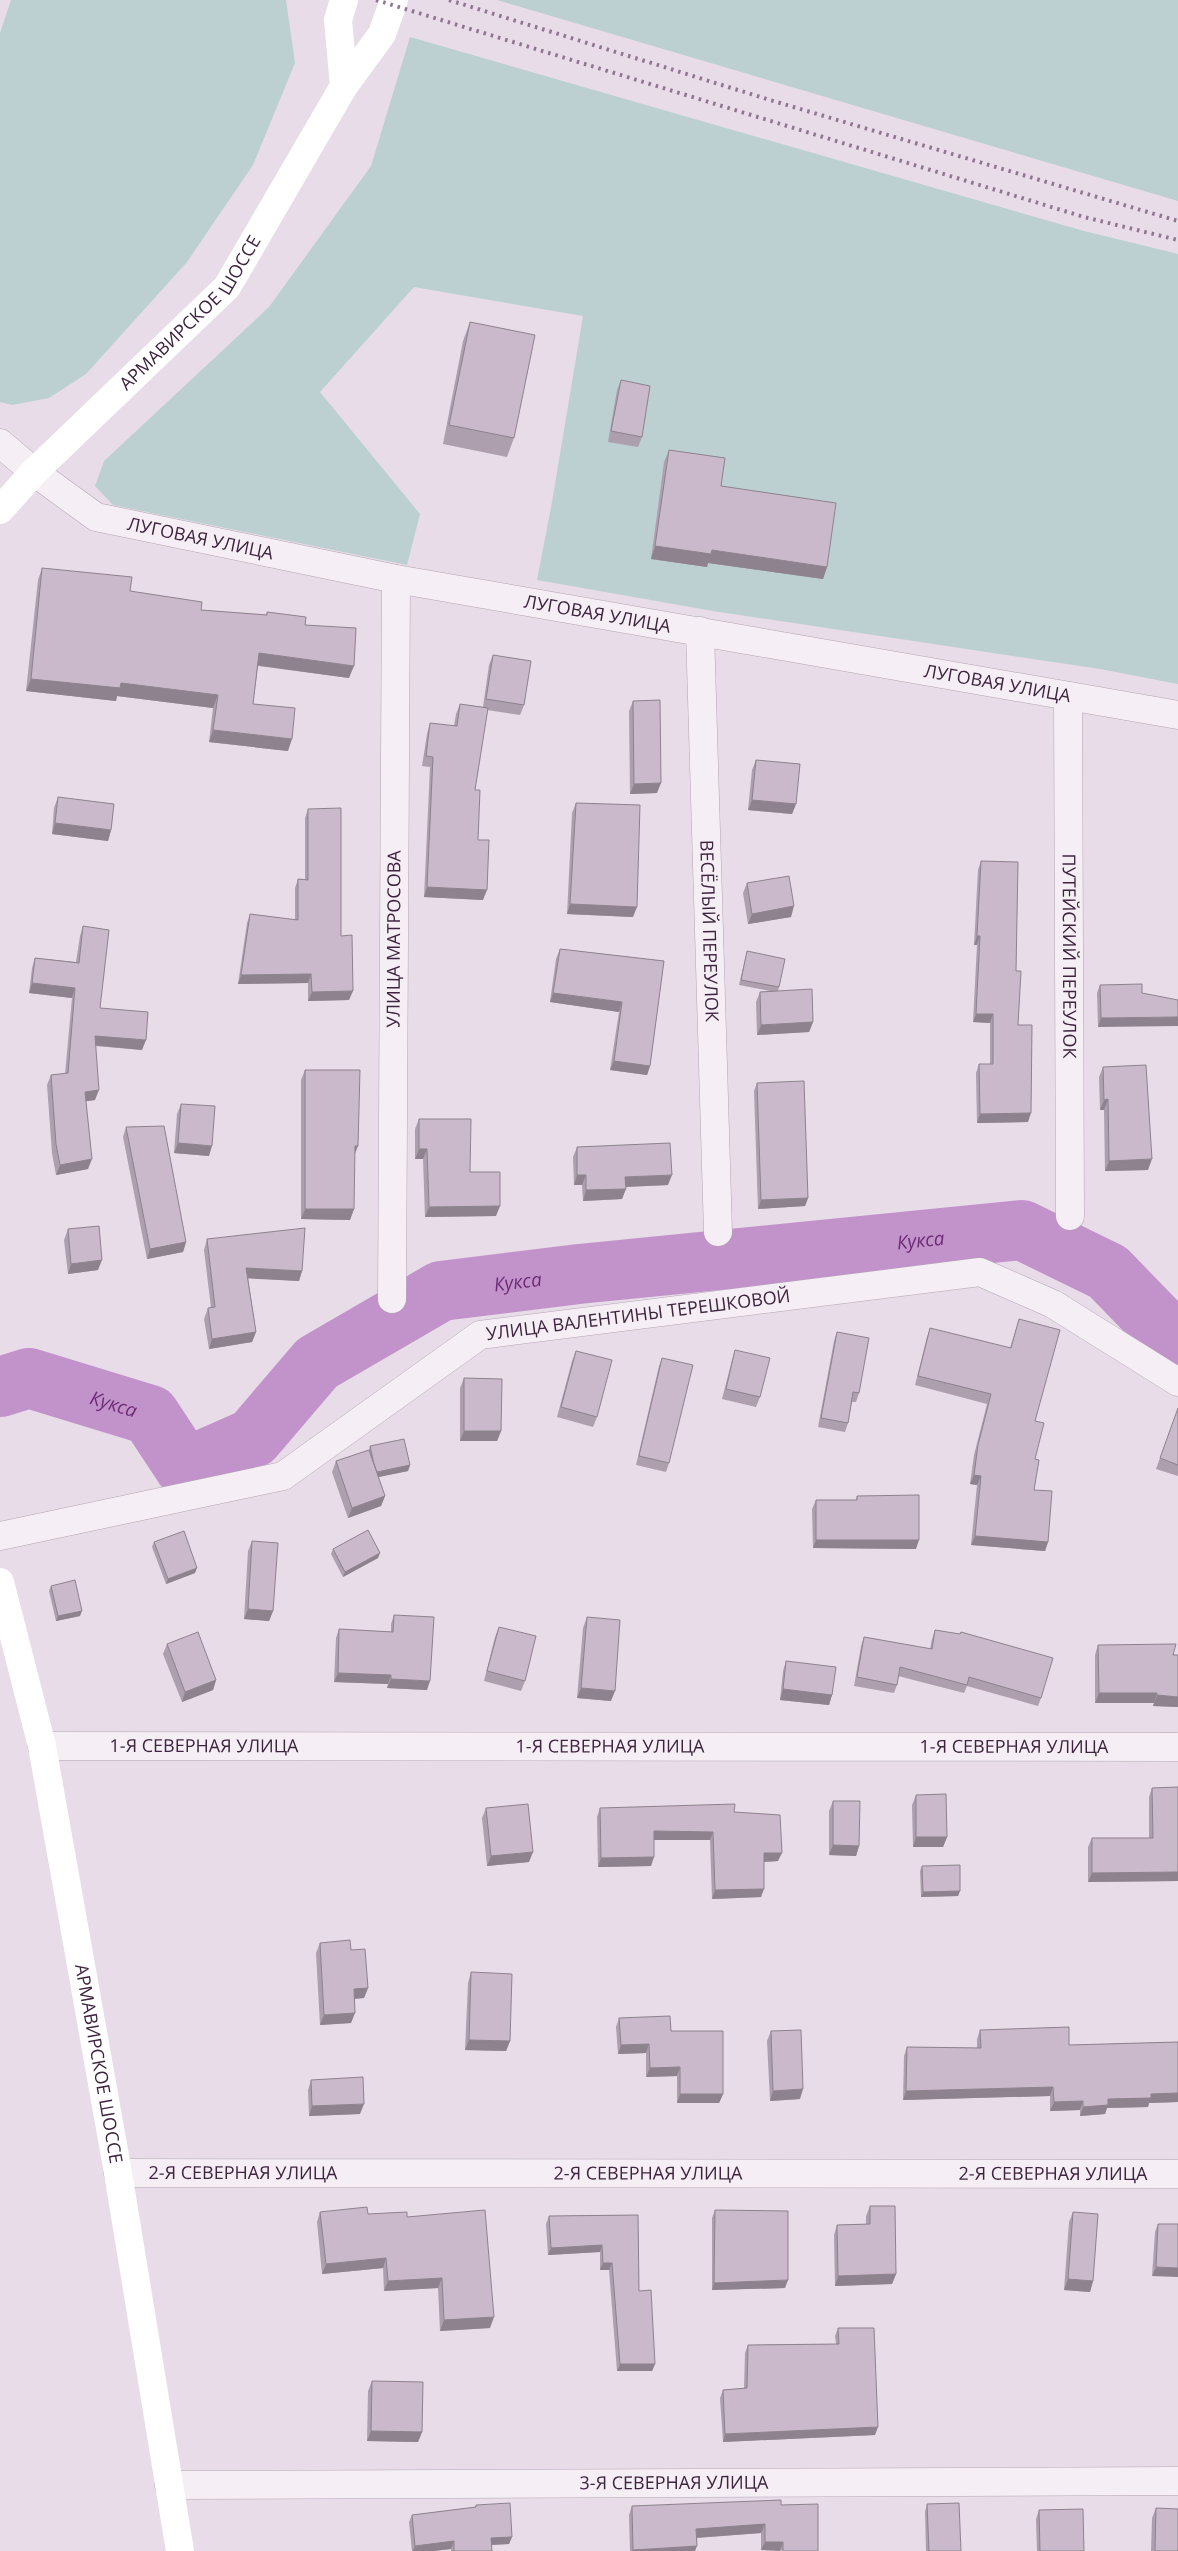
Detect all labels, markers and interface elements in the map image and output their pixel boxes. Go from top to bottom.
street label: АРМАВИРСКОЕ ШОССЕ [114,230,266,395]
street label: ЛУГОВАЯ УЛИЦА [126,511,276,565]
street label: ЛУГОВАЯ УЛИЦА [522,588,673,638]
street label: ЛУГОВАЯ УЛИЦА [922,658,1073,707]
street label: ВЕСЁЛЫЙ ПЕРЕУЛОК [695,839,725,1022]
street label: УЛИЦА МАТРОСОВА [381,850,405,1028]
street label: ПУТЕЙСКИЙ ПЕРЕУЛОК [1058,853,1082,1059]
water label: Кукса [895,1225,946,1255]
water label: Кукса [492,1266,543,1297]
street label: УЛИЦА ВАЛЕНТИНЫ ТЕРЕШКОВОЙ [485,1283,792,1345]
water label: Кукса [87,1384,141,1423]
street label: 1-Я СЕВЕРНАЯ УЛИЦА [110,1733,299,1757]
street label: 1-Я СЕВЕРНАЯ УЛИЦА [516,1733,705,1758]
street label: 1-Я СЕВЕРНАЯ УЛИЦА [920,1734,1109,1758]
street label: АРМАВИРСКОЕ ШОССЕ [70,1962,129,2165]
street label: 2-Я СЕВЕРНАЯ УЛИЦА [149,2160,338,2184]
street label: 2-Я СЕВЕРНАЯ УЛИЦА [554,2160,743,2185]
street label: 2-Я СЕВЕРНАЯ УЛИЦА [959,2161,1148,2185]
street label: 3-Я СЕВЕРНАЯ УЛИЦА [579,2470,769,2494]

